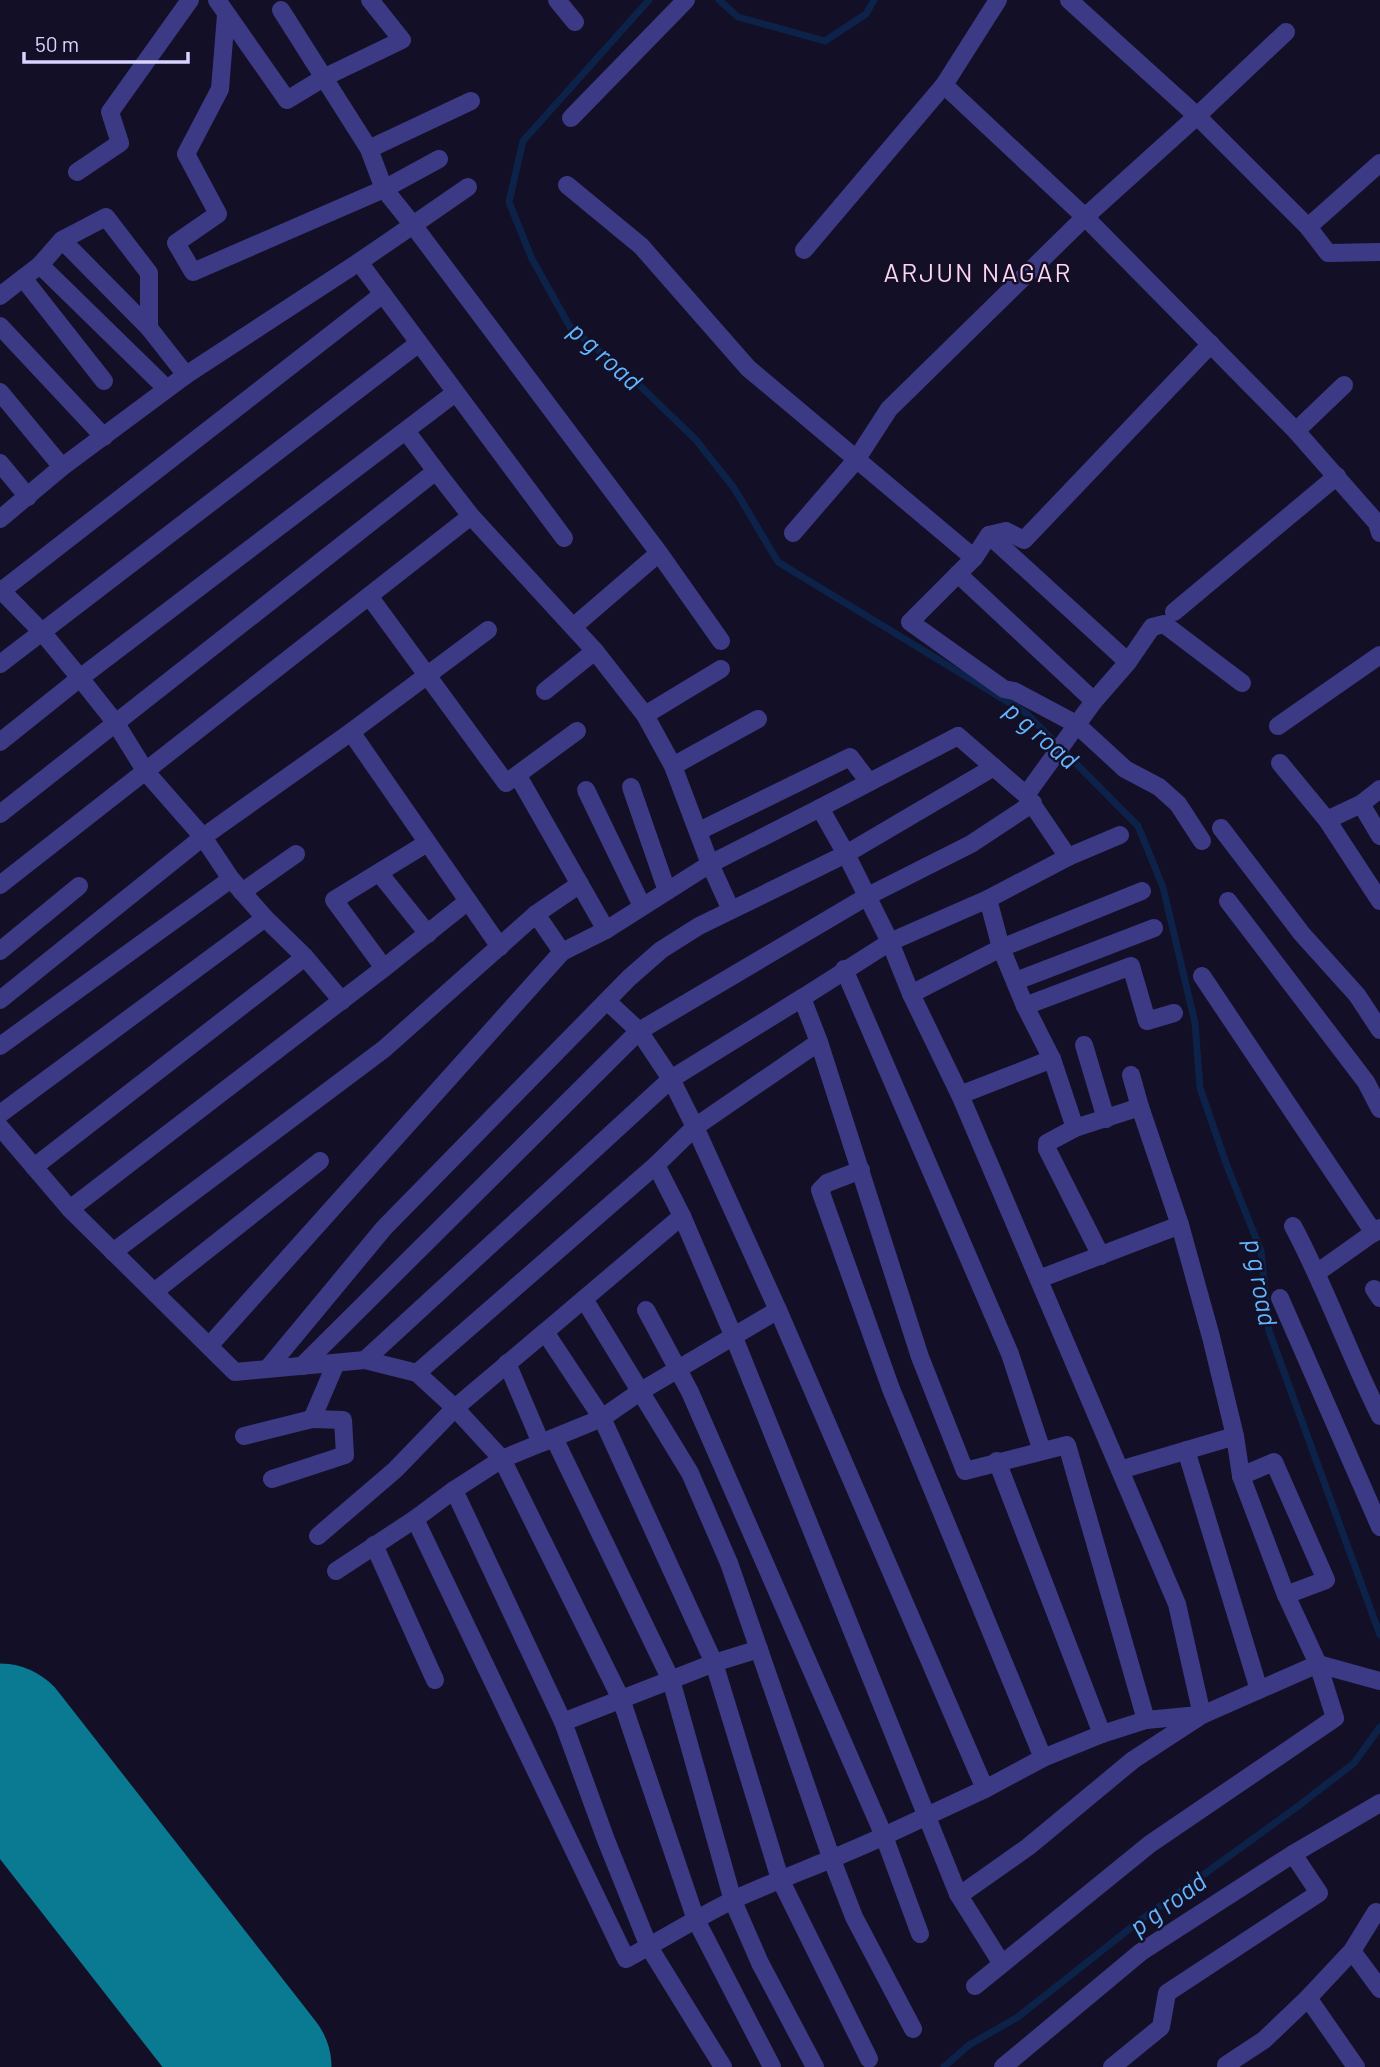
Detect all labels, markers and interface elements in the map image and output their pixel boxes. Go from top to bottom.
scale bar [24,21,189,65]
text: 50 m [35,31,79,56]
district label: ARJUN NAGAR [884,256,1072,287]
water label: p g road [563,314,649,396]
water label: p g road [999,693,1085,775]
water label: p g road [1239,1236,1285,1328]
water label: p g road [1122,1865,1212,1941]

